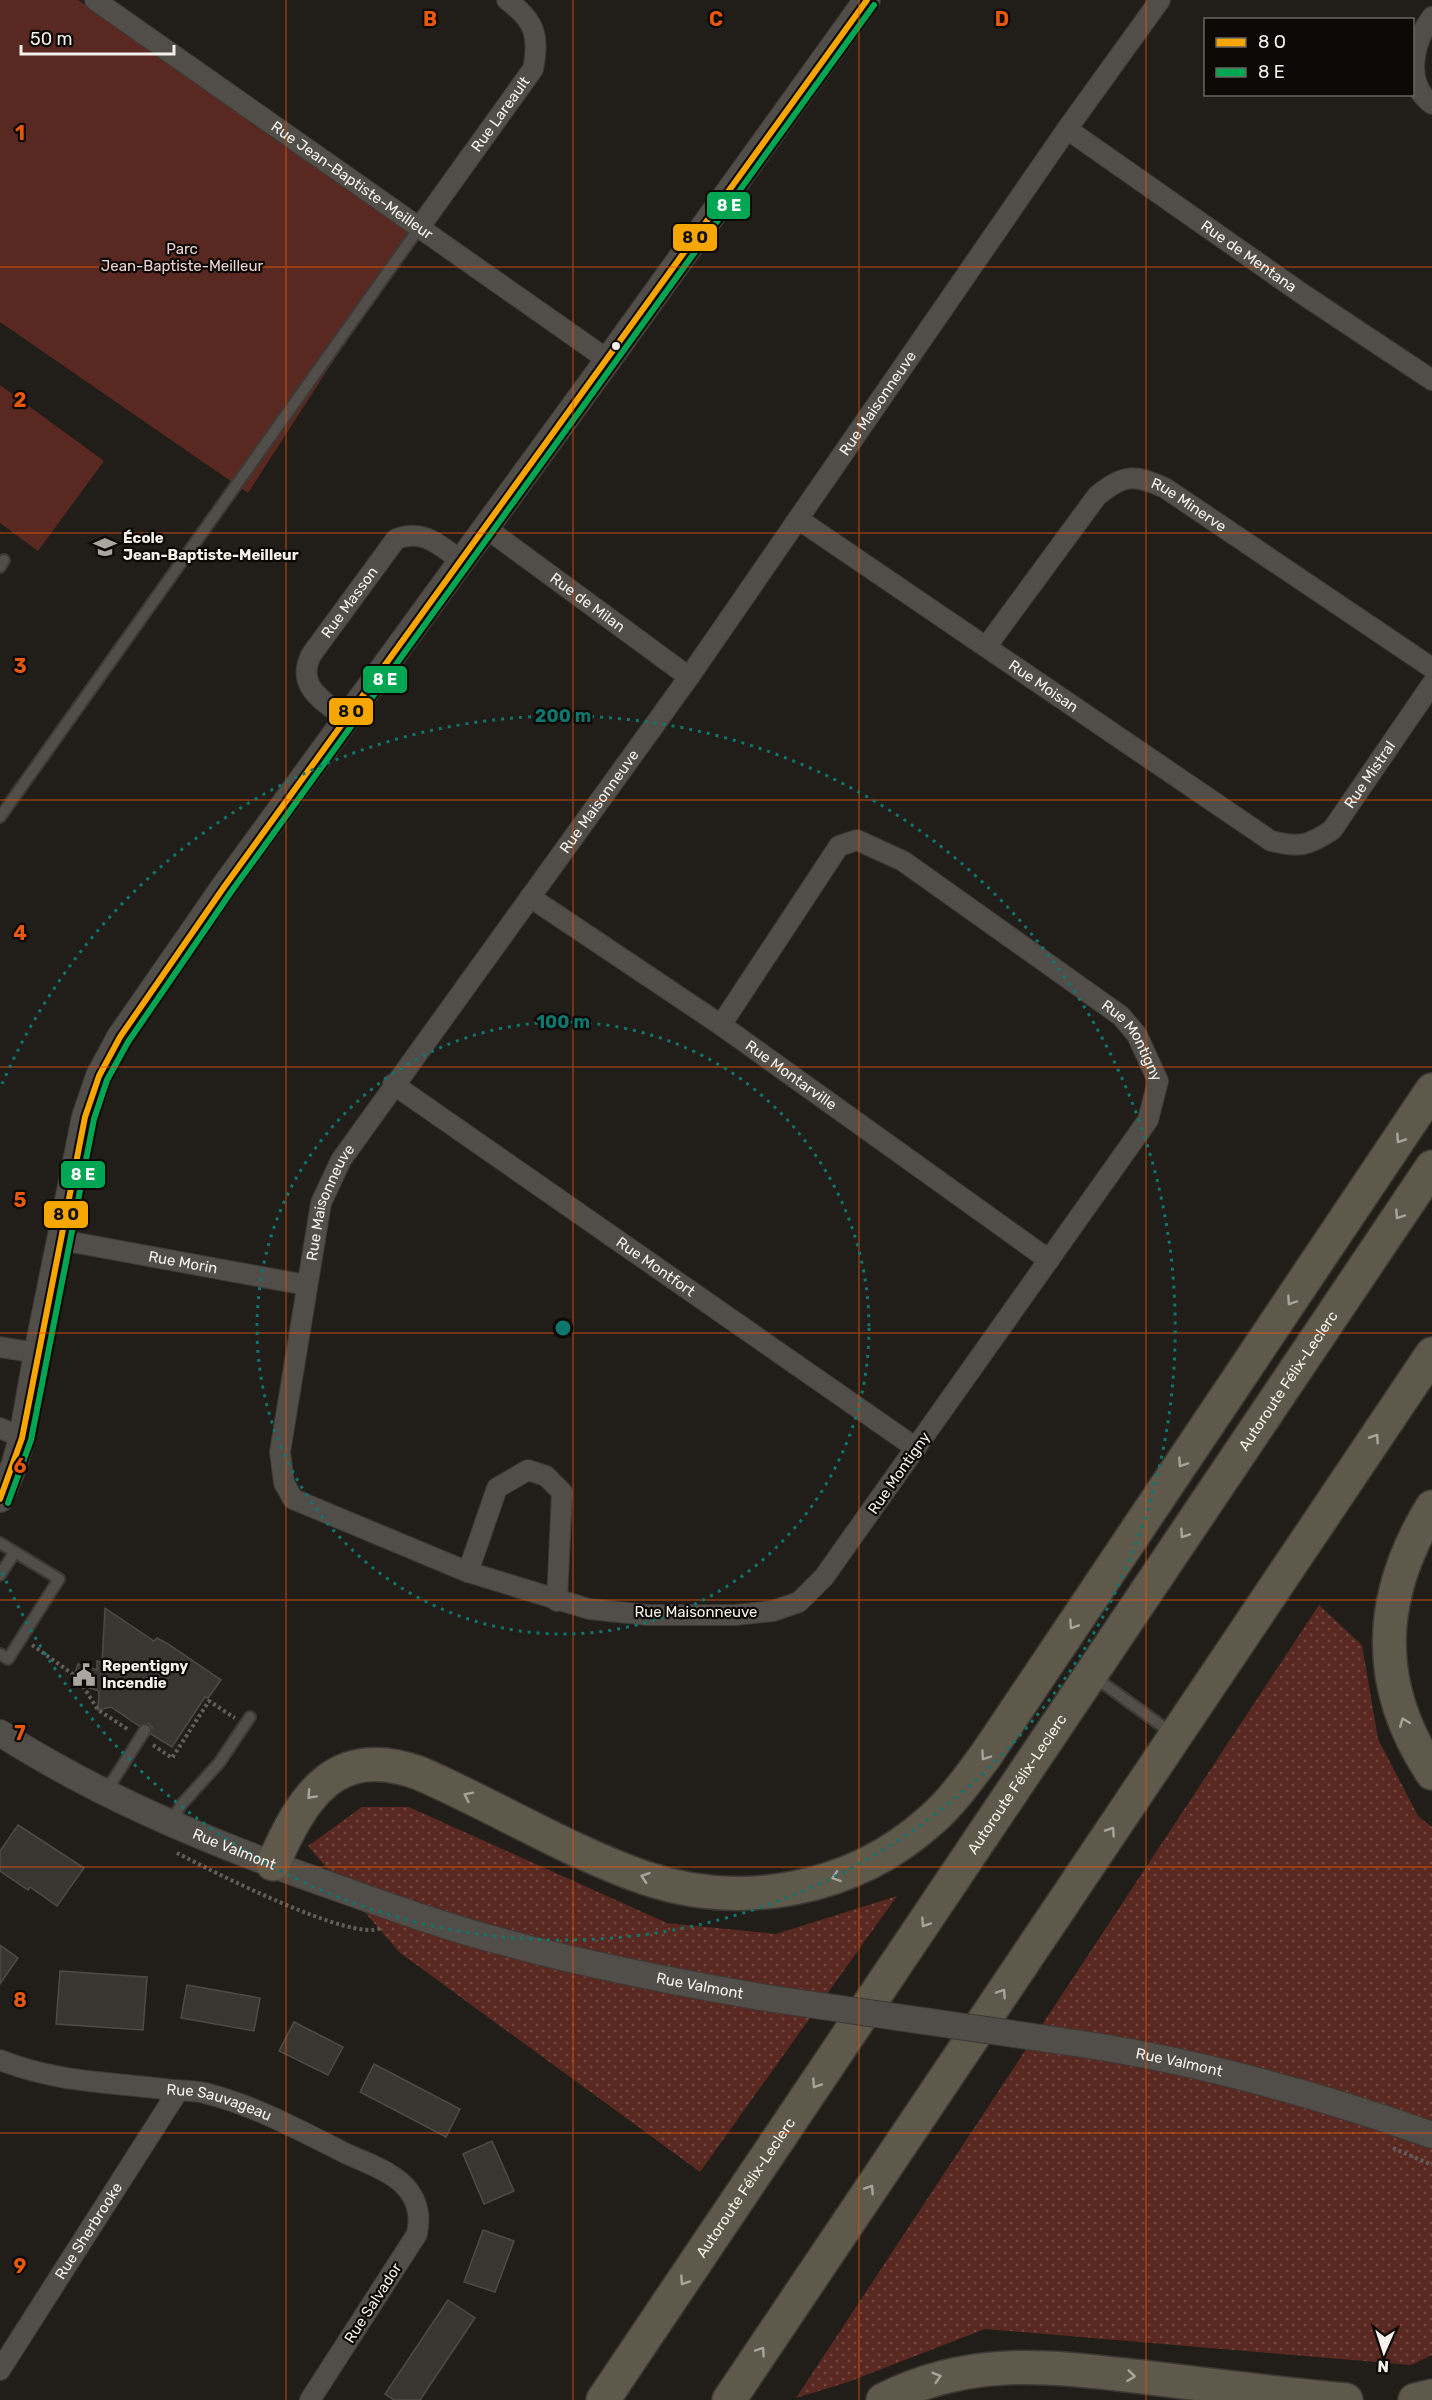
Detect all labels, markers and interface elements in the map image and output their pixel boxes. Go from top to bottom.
text: B [423,7,437,31]
text: C [709,7,723,31]
text: D [995,7,1009,31]
scale bar [21,18,174,56]
legend [1204,18,1414,96]
text: 50 m [30,28,73,50]
text: 8 O [1258,31,1286,53]
text: 8 E [1258,61,1285,83]
street label: Rue Lareault [467,73,534,155]
street label: Rue Jean-Baptiste-Meilleur [268,117,437,244]
text: 1 [15,121,25,145]
line badge: 8 E [706,191,751,220]
text: 8 E [717,196,741,215]
street label: Rue de Mentana [1197,217,1300,296]
line badge: 8 O [672,223,718,252]
text: 8 O [682,228,708,247]
park label: Parc Jean-Baptiste-Meilleur [101,240,264,275]
unlabelled marker [610,340,622,352]
street label: Rue Maisonneuve [835,348,920,459]
text: 2 [14,388,27,412]
street label: Rue Minerve [1148,474,1230,536]
place label: École Jean-Baptiste-Meilleur [123,529,299,564]
school or university icon: École Jean-Baptiste-Meilleur [92,534,118,560]
street label: Rue Masson [317,563,382,642]
street label: Rue de Milan [547,569,629,636]
text: 3 [13,654,27,678]
street label: Rue Moisan [1005,656,1082,716]
line badge: 8 E [362,665,408,694]
text: 8 E [373,670,397,689]
line badge: 8 O [328,697,374,726]
text: 8 O [338,702,364,721]
text: 200 m [535,705,591,727]
street label: Rue Mistral [1340,738,1399,812]
street label: Rue Maisonneuve [556,746,643,857]
text: 4 [13,921,27,945]
street label: Rue Montigny [1098,996,1166,1084]
text: 100 m [536,1011,590,1033]
street label: Rue Montarville [742,1036,840,1114]
one-way arrow [1395,1133,1407,1143]
street label: Rue Maisonneuve [303,1141,358,1262]
line badge: 8 E [60,1160,106,1189]
text: 8 E [71,1165,95,1184]
text: 5 [14,1188,27,1212]
line badge: 8 O [43,1200,89,1229]
text: 8 O [53,1205,79,1224]
one-way arrow [1396,1209,1407,1220]
street label: Rue Montfort [613,1233,699,1301]
street label: Rue Morin [147,1247,219,1278]
one-way arrow [1287,1294,1298,1305]
street label: Autoroute Félix-Leclerc [1235,1308,1342,1454]
centre of rings [553,1318,573,1338]
street label: Rue Montigny [864,1429,934,1517]
one-way arrow [1368,1434,1379,1445]
text: 6 [13,1454,27,1478]
one-way arrow [1178,1456,1189,1467]
one-way arrow [1181,1527,1192,1538]
street label: Rue Maisonneuve [634,1603,758,1621]
one-way arrow [1069,1618,1080,1629]
place label: Repentigny Incendie [102,1657,188,1692]
public building icon: Repentigny Incendie [71,1662,97,1688]
street label: Autoroute Félix-Leclerc [964,1711,1070,1858]
one-way arrow [1399,1717,1411,1728]
text: 7 [14,1721,26,1745]
one-way arrow [981,1749,992,1760]
one-way arrow [308,1787,319,1798]
one-way arrow [464,1791,475,1803]
street label: Rue Valmont [190,1824,279,1874]
one-way arrow [1104,1826,1115,1837]
one-way arrow [831,1869,842,1882]
one-way arrow [640,1872,651,1885]
one-way arrow [921,1916,932,1927]
street label: Rue Valmont [655,1969,745,2003]
text: 8 [13,1988,27,2012]
one-way arrow [995,1988,1006,1999]
street label: Rue Valmont [1134,2044,1225,2081]
one-way arrow [812,2078,823,2089]
street label: Rue Sauvageau [166,2080,274,2125]
street label: Autoroute Félix-Leclerc [692,2114,799,2261]
street label: Rue Sherbrooke [51,2179,126,2283]
one-way arrow [863,2185,874,2196]
text: 9 [14,2254,27,2278]
street label: Rue Salvador [340,2259,406,2346]
one-way arrow [680,2274,691,2285]
north arrow [1354,2322,1414,2382]
one-way arrow [754,2347,765,2358]
text: N [1377,2357,1389,2376]
one-way arrow [1126,2369,1135,2382]
one-way arrow [931,2372,942,2384]

